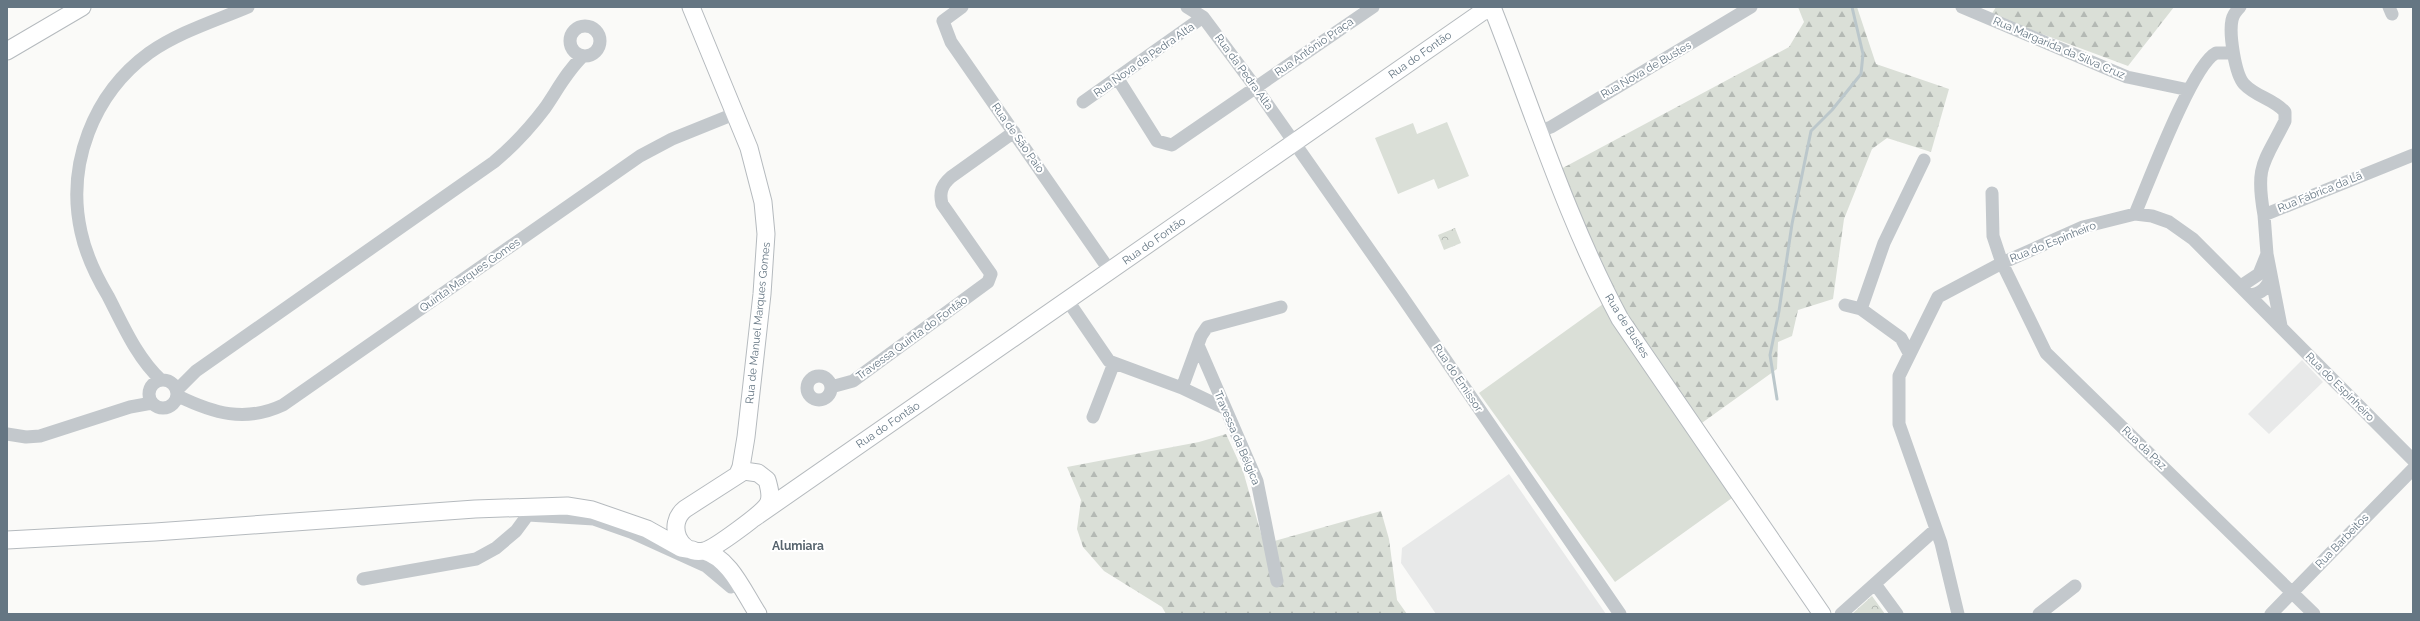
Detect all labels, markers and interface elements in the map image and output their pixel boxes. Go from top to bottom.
street label: Rua Margarida da Silva Cruz [1991,14,2127,82]
street label: Rua António Praça [1272,15,1356,79]
street label: Rua Nova da Pedra Alta [1091,20,1197,100]
street label: Rua do Fontão [1386,28,1454,82]
street label: Rua da Pedra Alta [1212,32,1276,112]
street label: Rua Nova de Bustes [1598,39,1694,101]
street label: Rua de São Paio [989,101,1047,176]
street label: Rua Fábrica da Lã [2276,169,2364,215]
street label: Rua do Fontão [1120,214,1188,268]
street label: Rua do Espinheiro [2008,219,2098,265]
street label: Quinta Marques Gomes [417,235,523,315]
street label: Rua de Manuel Marques Gomes [743,242,773,404]
street label: Rua de Bustes [1602,292,1652,360]
street label: Travessa Quinta do Fontão [854,293,971,383]
street label: Rua do Emissor [1431,342,1485,414]
street label: Rua do Espinheiro [2303,350,2377,424]
street label: Travessa da Bélgica [1211,389,1263,487]
street label: Rua do Fontão [854,399,923,451]
street label: Rua da Paz [2119,424,2169,473]
street label: Rua Barbeitos [2313,511,2371,571]
district label: Alumiara [772,539,824,553]

